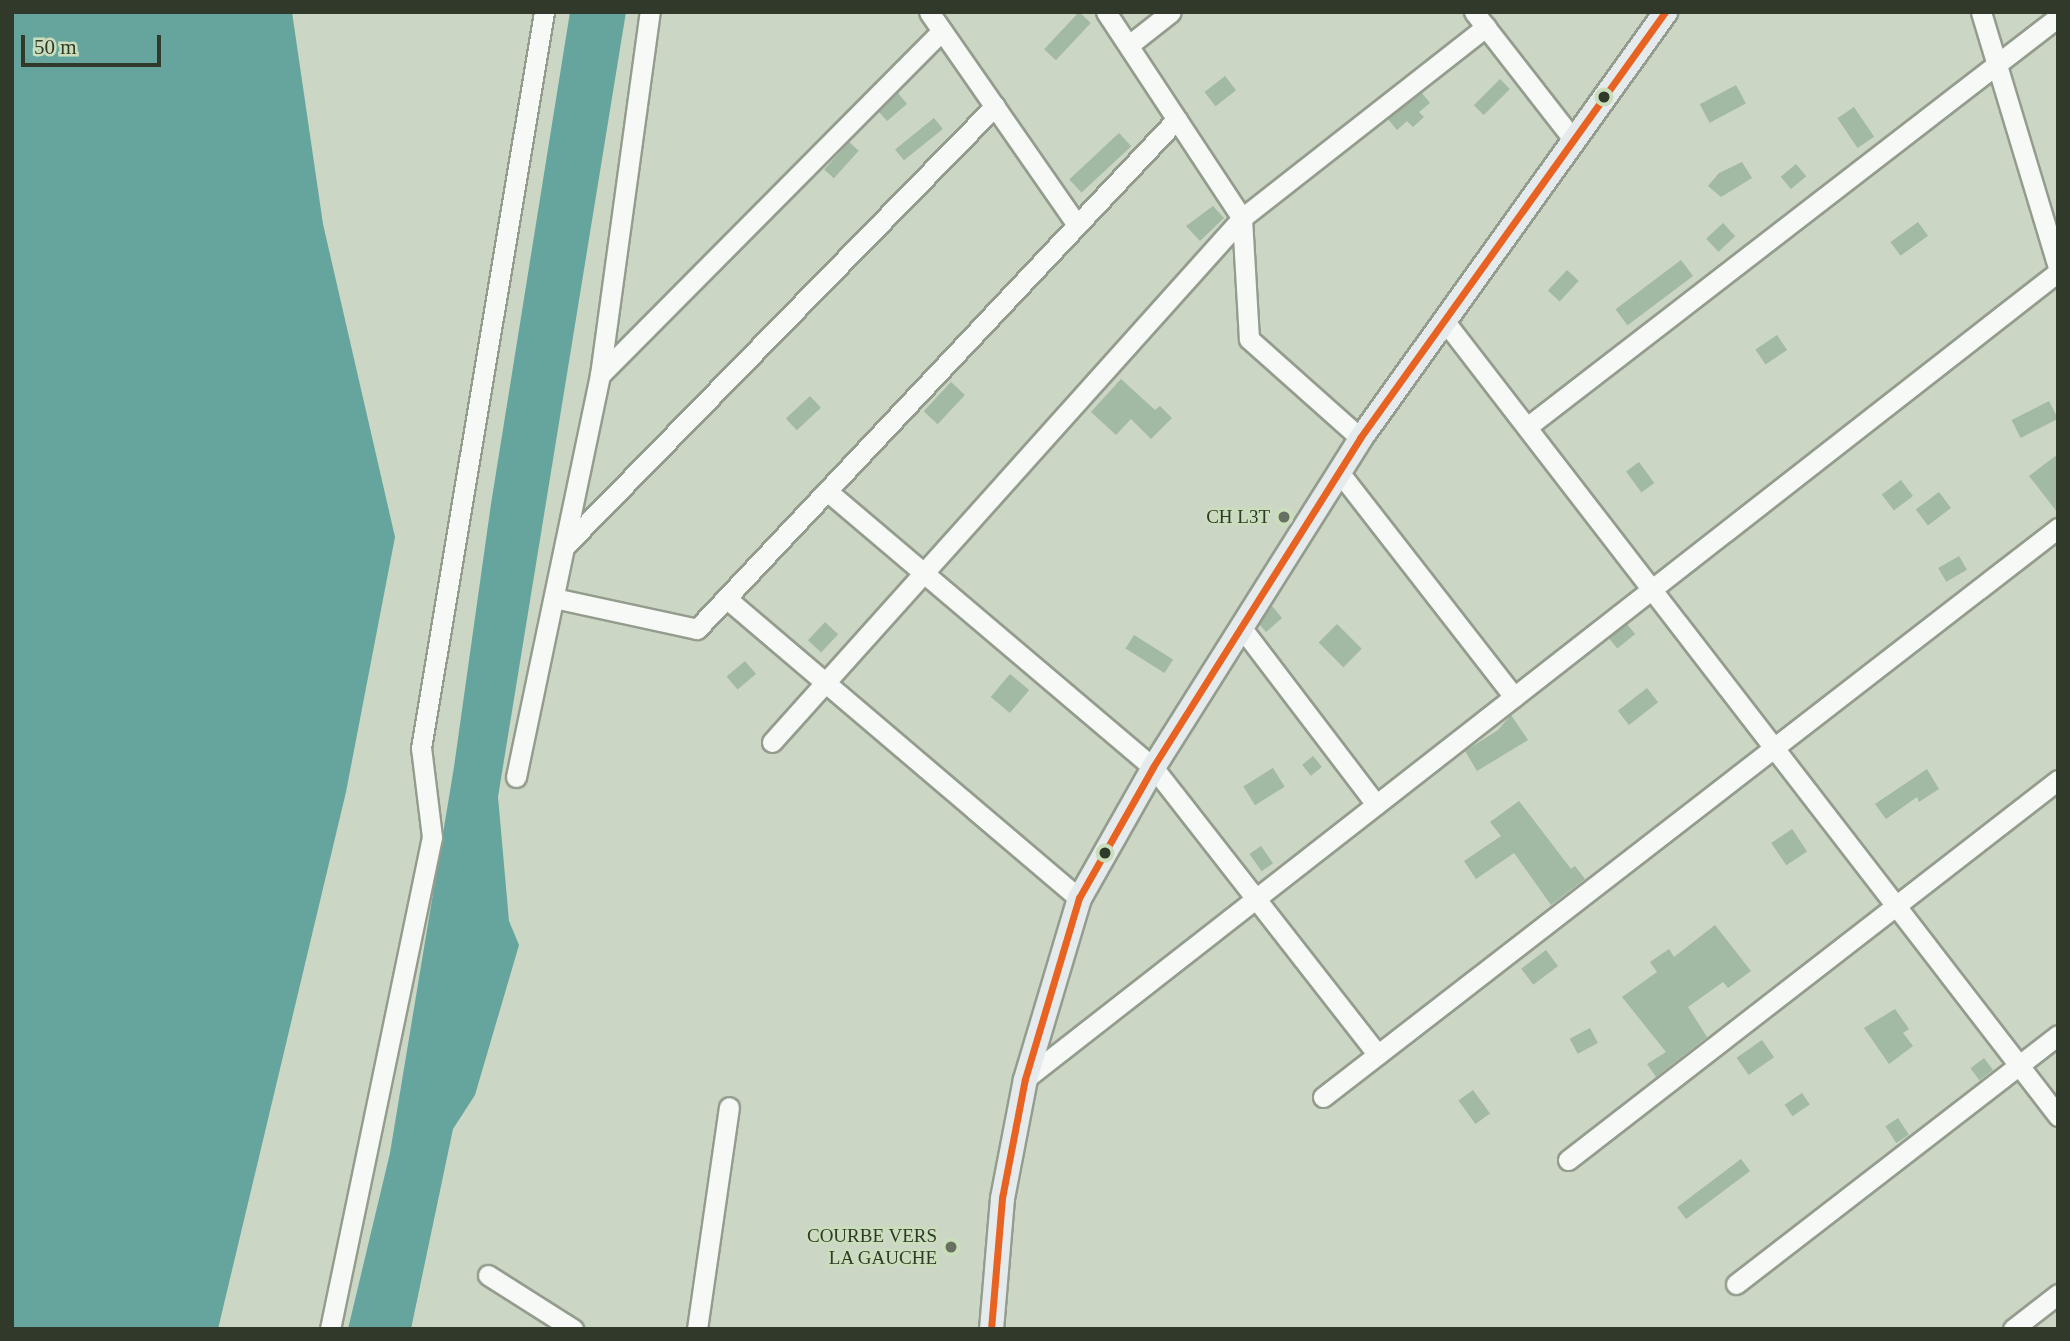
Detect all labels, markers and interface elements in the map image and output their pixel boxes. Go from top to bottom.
scale bar [24,21,164,65]
text: 50 m [34,35,77,59]
unlabelled marker [1597,90,1611,104]
place label: CH L3T [1206,506,1270,528]
marker: CH L3T [1276,509,1292,525]
unlabelled marker [1098,846,1112,860]
place label: COURBE VERS LA GAUCHE [807,1225,937,1269]
marker: COURBE VERS LA GAUCHE [943,1239,959,1255]

